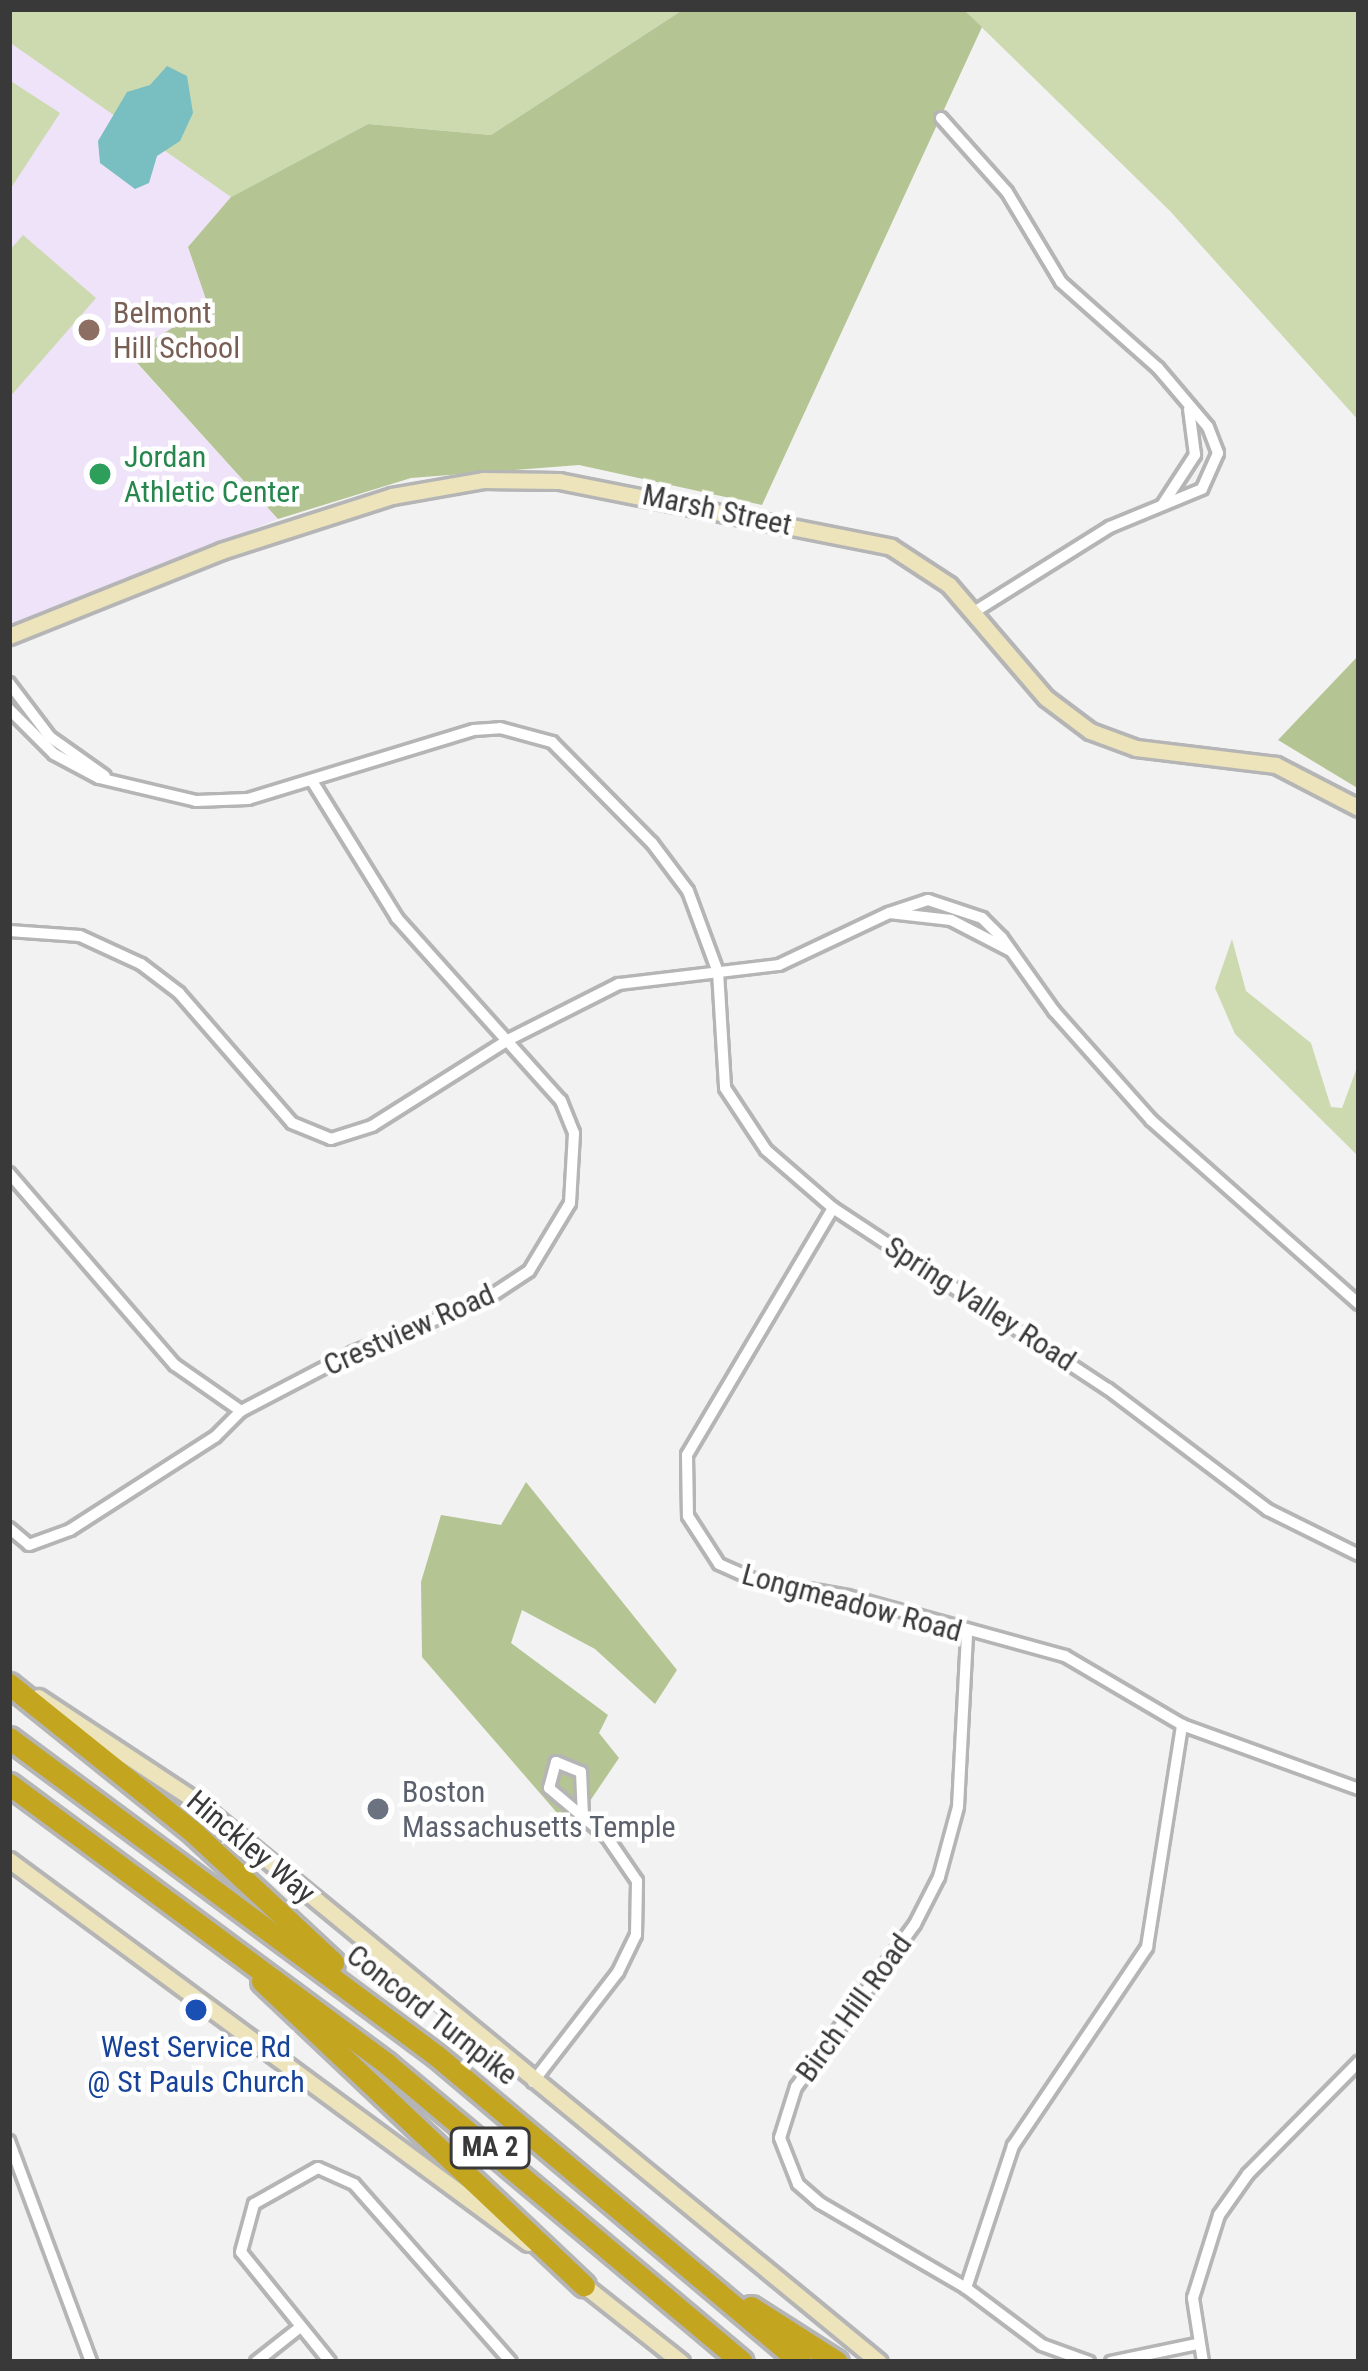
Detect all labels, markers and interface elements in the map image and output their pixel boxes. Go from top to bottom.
place label: Belmont Hill School [113,295,240,366]
marker: Belmont Hill School [76,317,102,343]
place label: Jordan Athletic Center [124,439,300,510]
marker: Jordan Athletic Center [87,461,113,487]
street label: Marsh Street [639,477,795,543]
street label: Spring Valley Road [878,1229,1082,1379]
street label: Crestview Road [318,1276,500,1384]
street label: Longmeadow Road [738,1556,966,1650]
place label: Boston Massachusetts Temple [402,1774,676,1844]
street label: Hinckley Way [179,1783,323,1911]
marker: Boston Massachusetts Temple [365,1796,391,1822]
street label: Birch Hill Road [788,1927,920,2089]
street label: Concord Turnpike [339,1937,525,2093]
marker: West Service Rd @ St Pauls Church [183,1997,209,2023]
place label: West Service Rd @ St Pauls Church [87,2029,305,2100]
road number: MA 2 [448,2127,532,2169]

